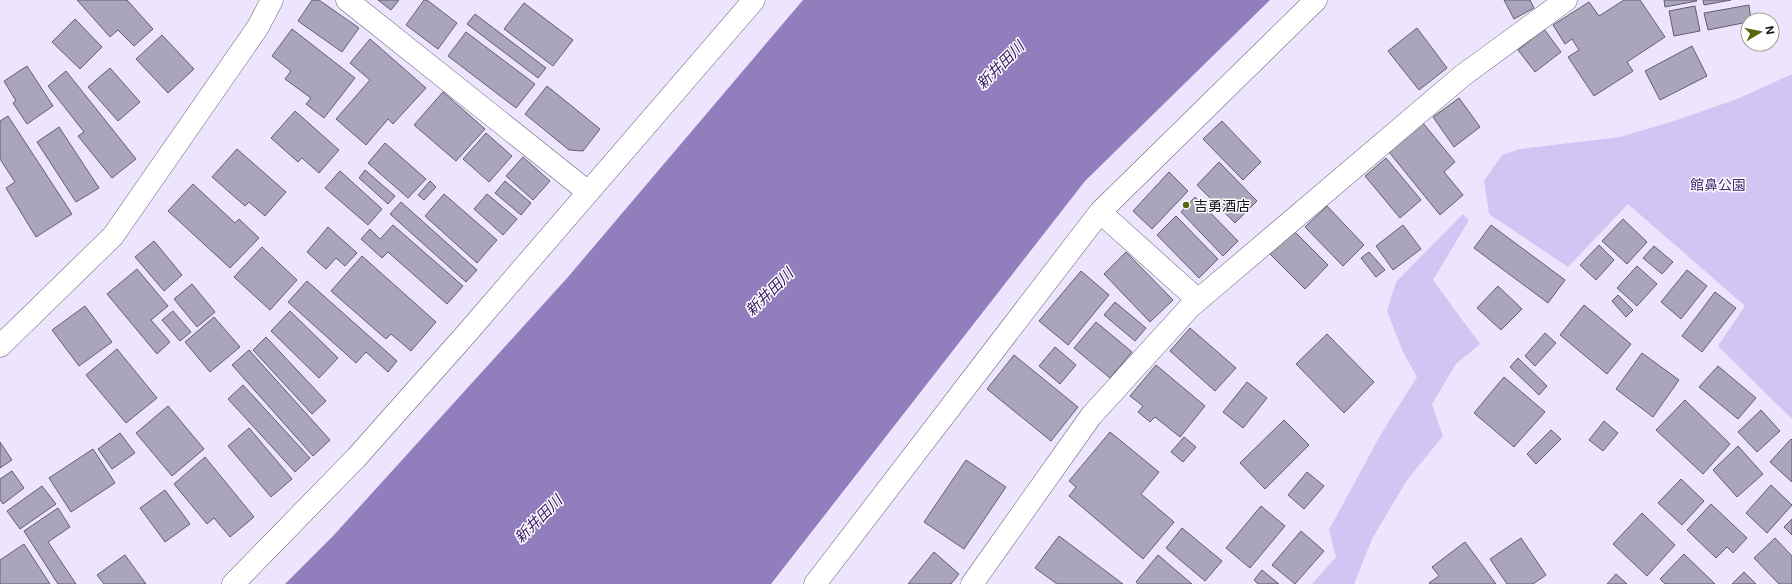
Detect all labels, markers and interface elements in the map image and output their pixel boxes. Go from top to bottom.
north arrow [1740,12,1780,52]
text: N [1762,25,1777,36]
water label: 新井田川 [972,36,1029,93]
park label: 館鼻公園 [1690,176,1746,193]
place label: 吉勇酒店 [1194,197,1250,214]
marker: 吉勇酒店 [1181,200,1191,210]
water label: 新井田川 [741,263,798,320]
water label: 新井田川 [510,490,567,547]

